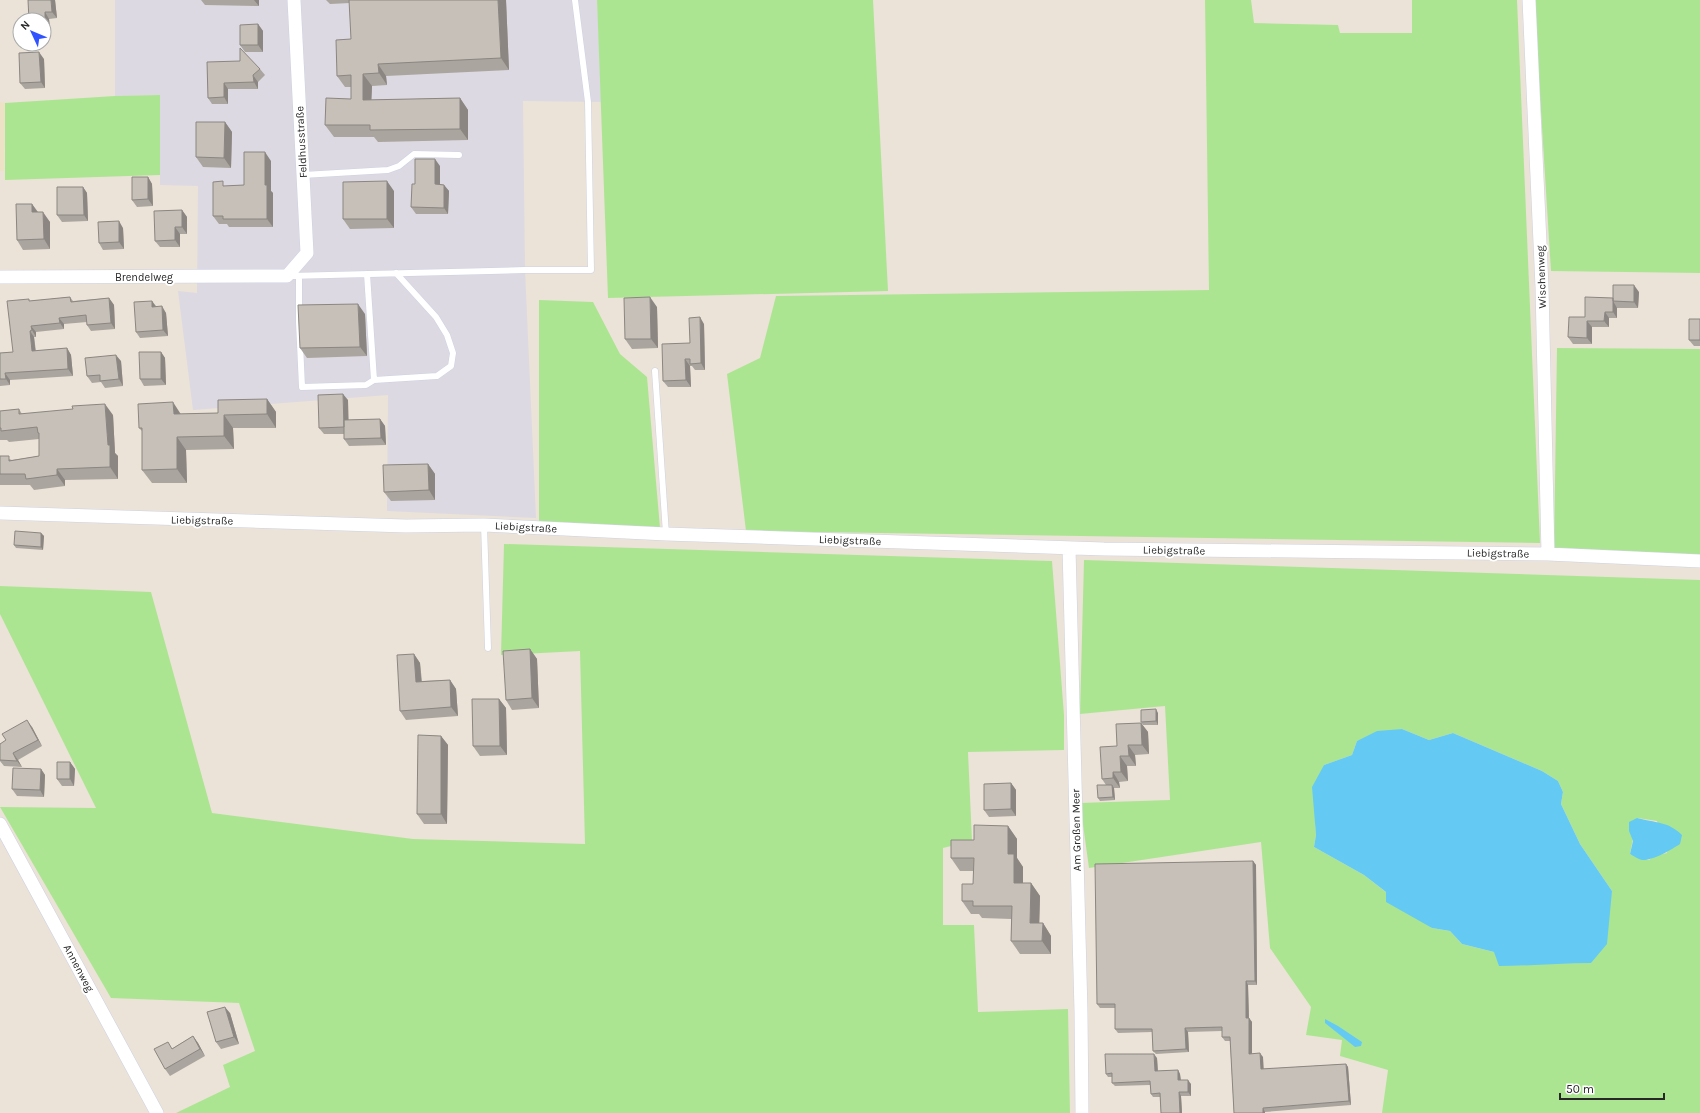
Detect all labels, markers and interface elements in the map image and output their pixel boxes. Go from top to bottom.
north arrow [12,12,52,52]
text: N [18,18,33,33]
street label: Feldhusstraße [293,105,310,178]
street label: Wischenweg [1534,244,1549,309]
street label: Brendelweg [115,271,174,284]
street label: Liebigstraße [171,513,234,528]
street label: Liebigstraße [494,519,558,536]
street label: Liebigstraße [819,533,882,548]
street label: Liebigstraße [1143,543,1206,558]
street label: Liebigstraße [1467,546,1530,561]
street label: Am Großen Meer [1069,789,1084,871]
street label: Annenweg [61,942,97,995]
scale bar [1560,1075,1664,1101]
text: 50 m [1566,1082,1594,1096]

